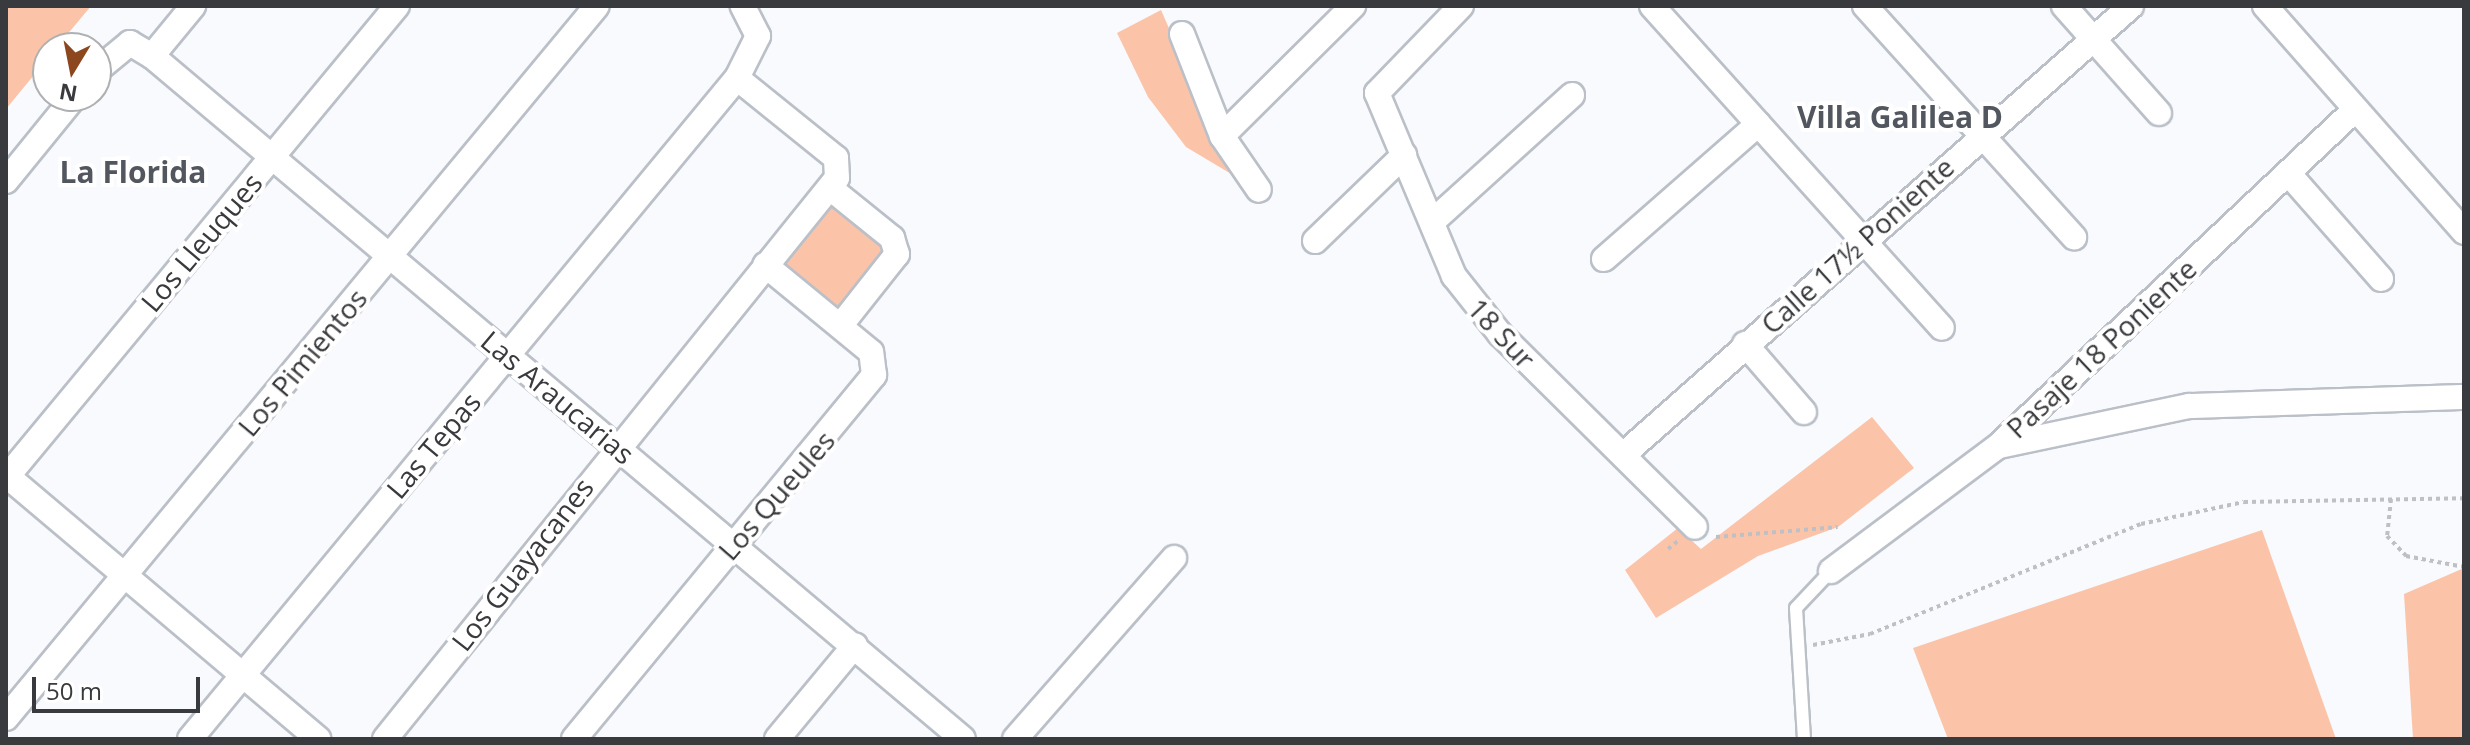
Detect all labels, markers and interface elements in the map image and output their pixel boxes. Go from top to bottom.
north arrow [32,32,112,112]
text: N [57,77,80,110]
district label: Villa Galilea D [1797,99,2003,135]
street label: Calle 17½ Poniente [1754,150,1960,340]
district label: La Florida [60,154,206,190]
street label: Los Lleuques [133,166,269,318]
street label: Pasaje 18 Poniente [1999,251,2203,445]
street label: Los Pimientos [231,281,373,443]
street label: 18 Sur [1461,291,1543,375]
street label: Las Araucarias [475,323,641,471]
street label: Las Tepas [379,385,487,505]
street label: Los Queules [711,424,841,566]
street label: Los Guayacanes [444,471,600,657]
scale bar [36,661,204,711]
text: 50 m [46,674,102,707]

